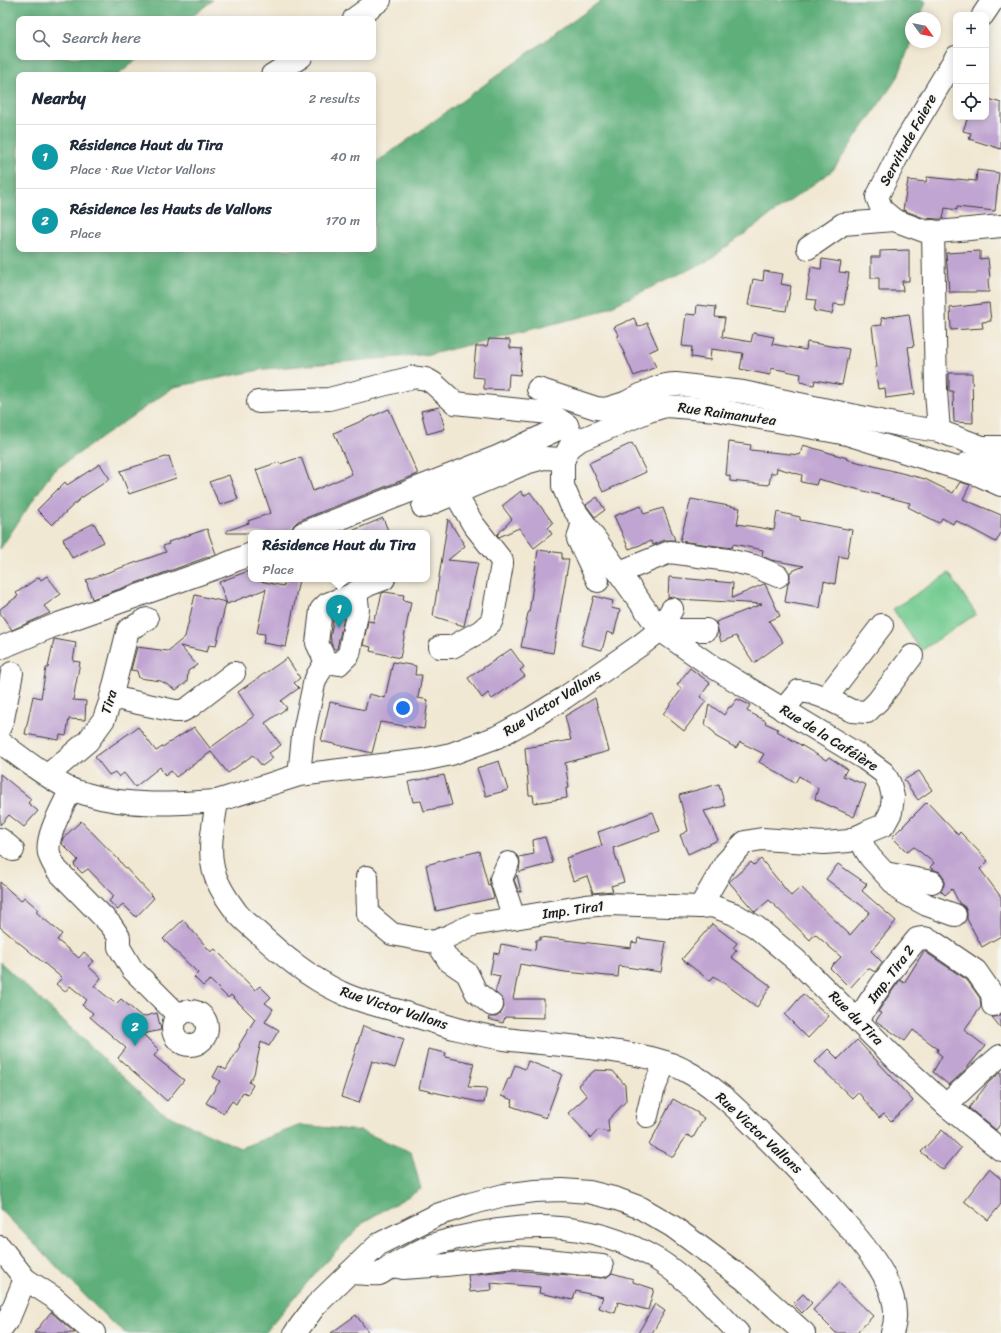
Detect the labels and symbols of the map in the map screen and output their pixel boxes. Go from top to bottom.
north arrow [905,12,941,48]
street label: Servitude Faiere [872,89,944,191]
street label: Rue Raimanutea [676,395,779,433]
pin: 1 [326,595,352,628]
street label: Rue Victor Vallons [498,662,607,743]
street label: Tira [93,686,125,717]
your location [393,698,413,718]
street label: Rue de la Caféière [775,698,883,778]
street label: Imp. Tira1 [540,893,605,927]
street label: Imp. Tira 2 [860,939,921,1009]
street label: Rue Victor Vallons [337,979,452,1037]
street label: Rue du Tira [822,984,890,1052]
pin: 2 [122,1013,148,1046]
street label: Rue Victor Vallons [710,1086,809,1181]

